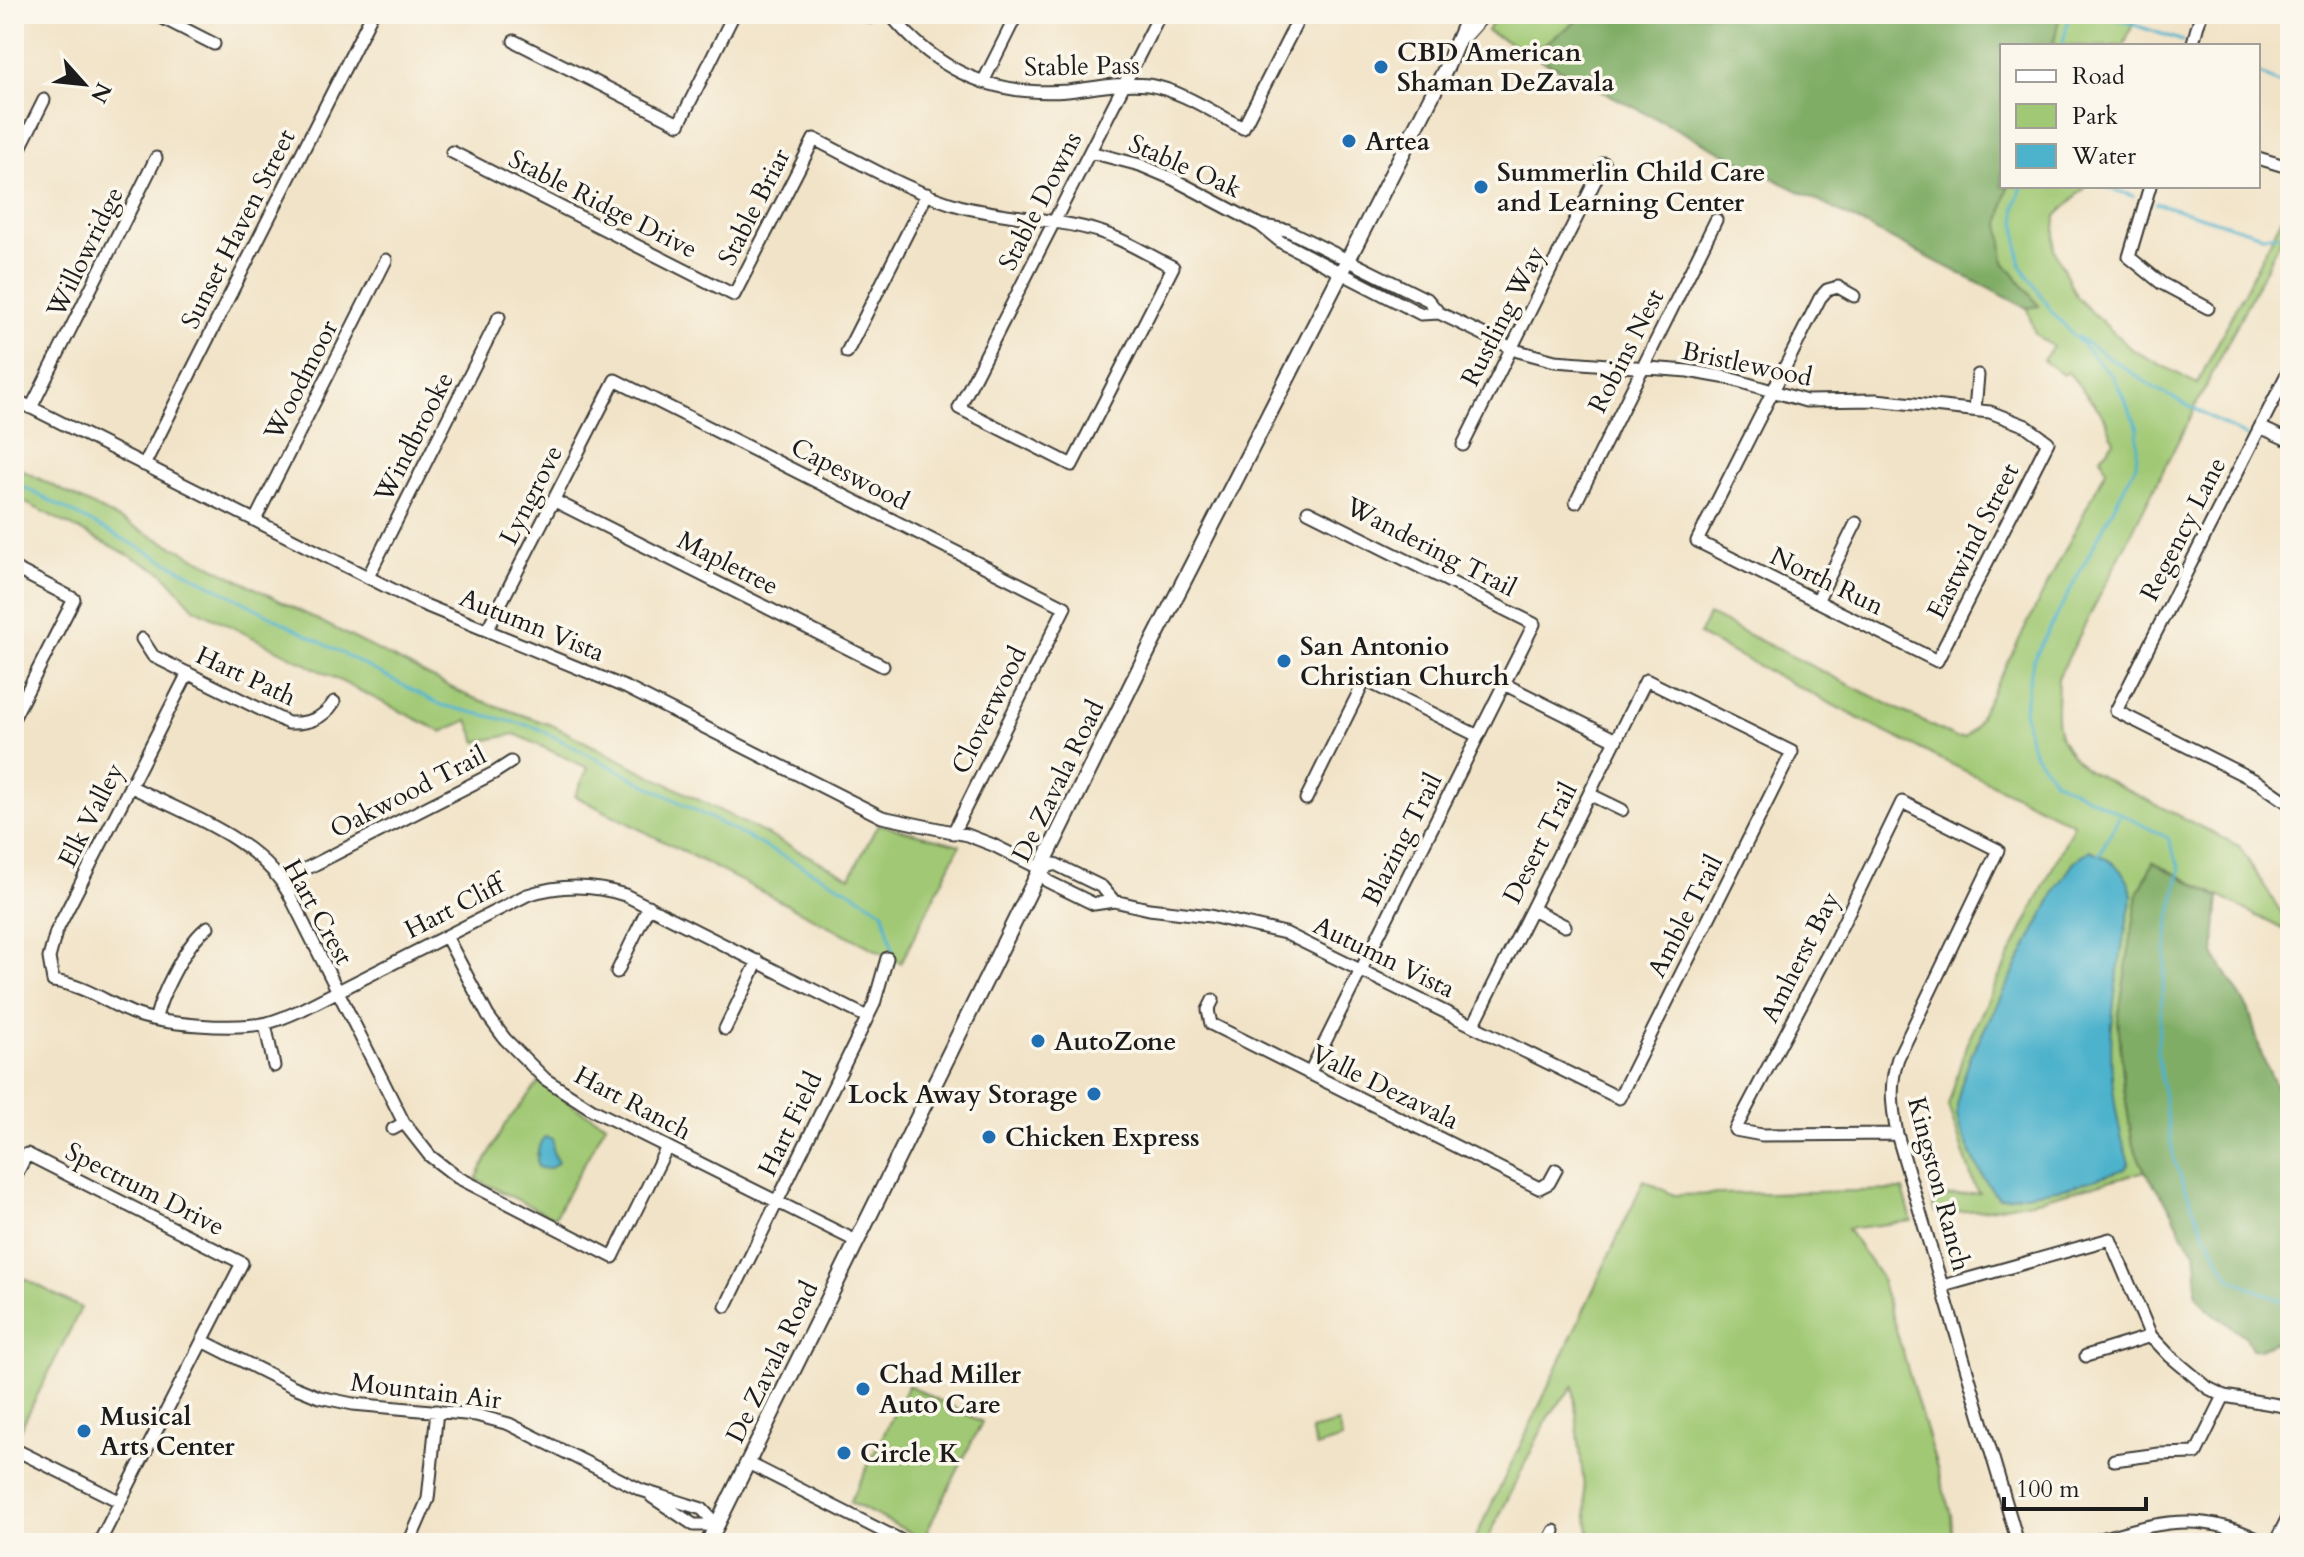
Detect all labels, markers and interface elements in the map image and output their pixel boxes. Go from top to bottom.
place label: CBD American Shaman DeZavala [1397,35,1614,100]
north arrow [44,44,124,124]
legend [2000,44,2260,188]
street label: Stable Pass [1024,47,1140,85]
marker: CBD American Shaman DeZavala [1372,58,1390,76]
text: Road [2072,60,2125,93]
text: N [83,77,119,108]
text: Park [2072,100,2118,133]
street label: Sunset Haven Street [172,123,304,335]
place label: Artea [1365,124,1430,159]
street label: Stable Downs [990,126,1090,276]
street label: Stable Oak [1123,126,1247,206]
marker: Artea [1340,132,1358,150]
text: Water [2071,140,2136,173]
street label: Stable Ridge Drive [503,141,703,267]
street label: Stable Briar [710,142,799,272]
place label: Summerlin Child Care and Learning Center [1497,155,1765,220]
marker: Summerlin Child Care and Learning Center [1472,178,1490,196]
street label: Willowridge [38,181,132,324]
street label: Rustling Way [1453,240,1553,392]
street label: Robins Nest [1580,283,1672,419]
street label: Woodmoor [255,314,346,447]
street label: Bristlewood [1679,333,1816,395]
street label: Windbrooke [366,366,462,509]
street label: Capeswood [785,429,915,519]
street label: Lyngrove [491,439,571,551]
street label: Regency Lane [2132,451,2234,607]
street label: Eastwind Street [1919,457,2027,625]
street label: Wandering Trail [1339,488,1523,605]
street label: Mapletree [671,523,785,603]
street label: North Run [1764,538,1890,624]
street label: Autumn Vista [454,580,610,670]
place label: San Antonio Christian Church [1300,629,1509,694]
street label: Hart Path [190,638,302,714]
street label: Cloverwood [943,640,1035,780]
marker: San Antonio Christian Church [1275,652,1293,670]
street label: De Zavala Road [1004,694,1112,868]
street label: Oakwood Trail [324,737,493,846]
street label: Elk Valley [50,757,132,873]
street label: Blazing Trail [1354,766,1451,911]
street label: Desert Trail [1494,776,1586,910]
street label: Amble Trail [1639,848,1731,983]
street label: Hart Crest [275,853,361,971]
street label: Hart Cliff [398,865,514,947]
street label: Amherst Bay [1752,885,1848,1028]
street label: Autumn Vista [1307,908,1461,1006]
place label: AutoZone [1054,1024,1176,1059]
marker: AutoZone [1029,1032,1047,1050]
street label: Valle Dezavala [1305,1036,1465,1138]
street label: Hart Ranch [568,1058,698,1148]
street label: Hart Field [750,1066,830,1182]
place label: Lock Away Storage [848,1077,1078,1112]
marker: Lock Away Storage [1085,1085,1103,1103]
street label: Kingston Ranch [1899,1093,1979,1275]
place label: Chicken Express [1005,1120,1200,1155]
marker: Chicken Express [980,1128,998,1146]
street label: Spectrum Drive [59,1134,231,1244]
street label: De Zavala Road [718,1275,826,1449]
place label: Chad Miller Auto Care [879,1357,1022,1422]
street label: Mountain Air [349,1364,504,1418]
marker: Chad Miller Auto Care [854,1380,872,1398]
place label: Musical Arts Center [100,1399,235,1464]
marker: Musical Arts Center [75,1422,93,1440]
place label: Circle K [860,1436,960,1471]
marker: Circle K [835,1444,853,1462]
scale bar [2004,1461,2146,1511]
text: 100 m [2016,1473,2080,1506]

